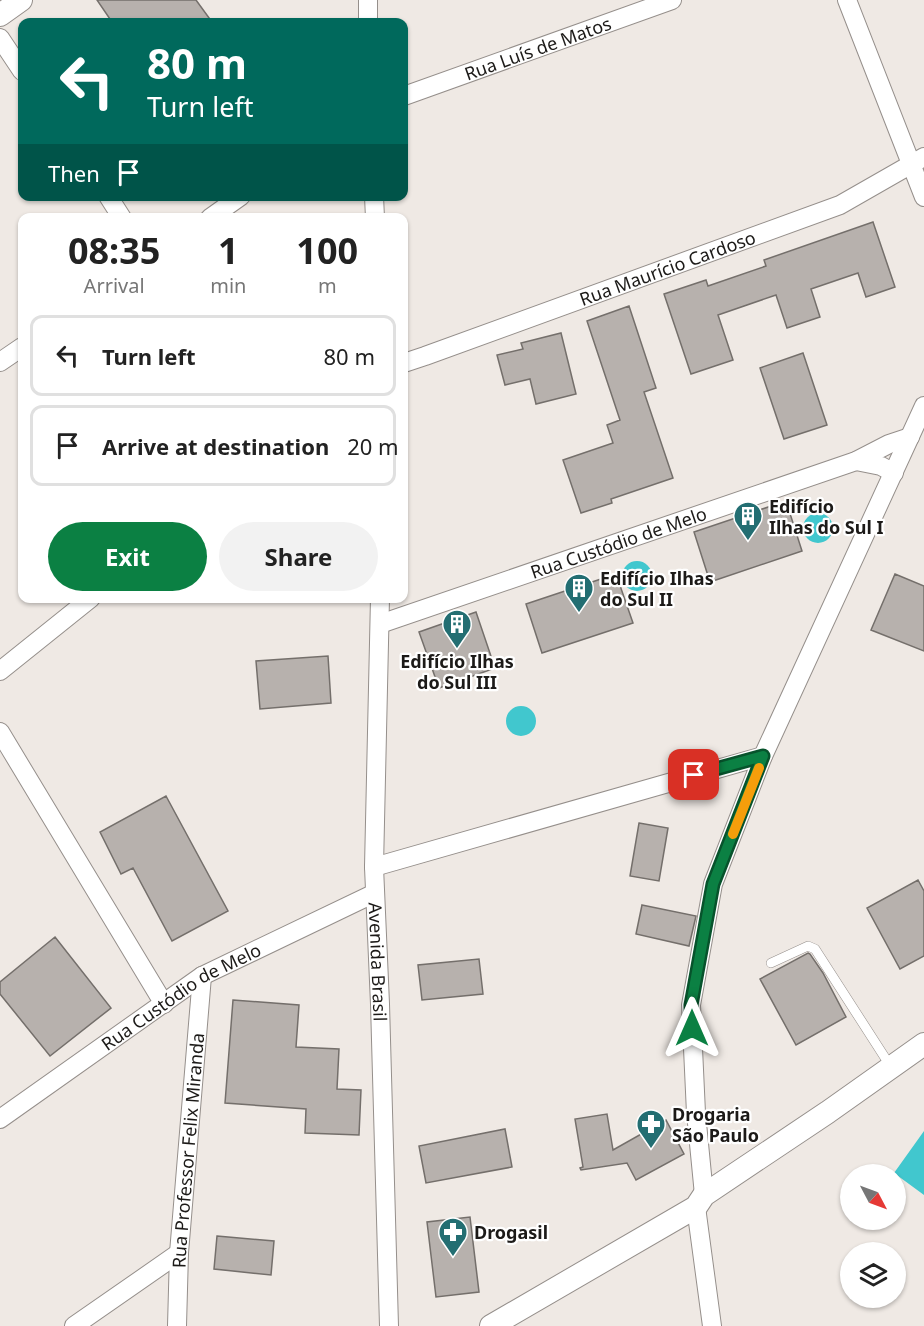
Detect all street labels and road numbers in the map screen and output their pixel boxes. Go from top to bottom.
street label: Rua Luís de Matos [461,11,614,85]
street label: Rua Maurício Cardoso [576,225,759,311]
street label: Rua Custódio de Melo [527,501,710,584]
street label: Avenida Brasil [364,902,392,1022]
street label: Rua Custódio de Melo [96,938,265,1056]
street label: Rua Professor Felix Miranda [167,1032,209,1268]

